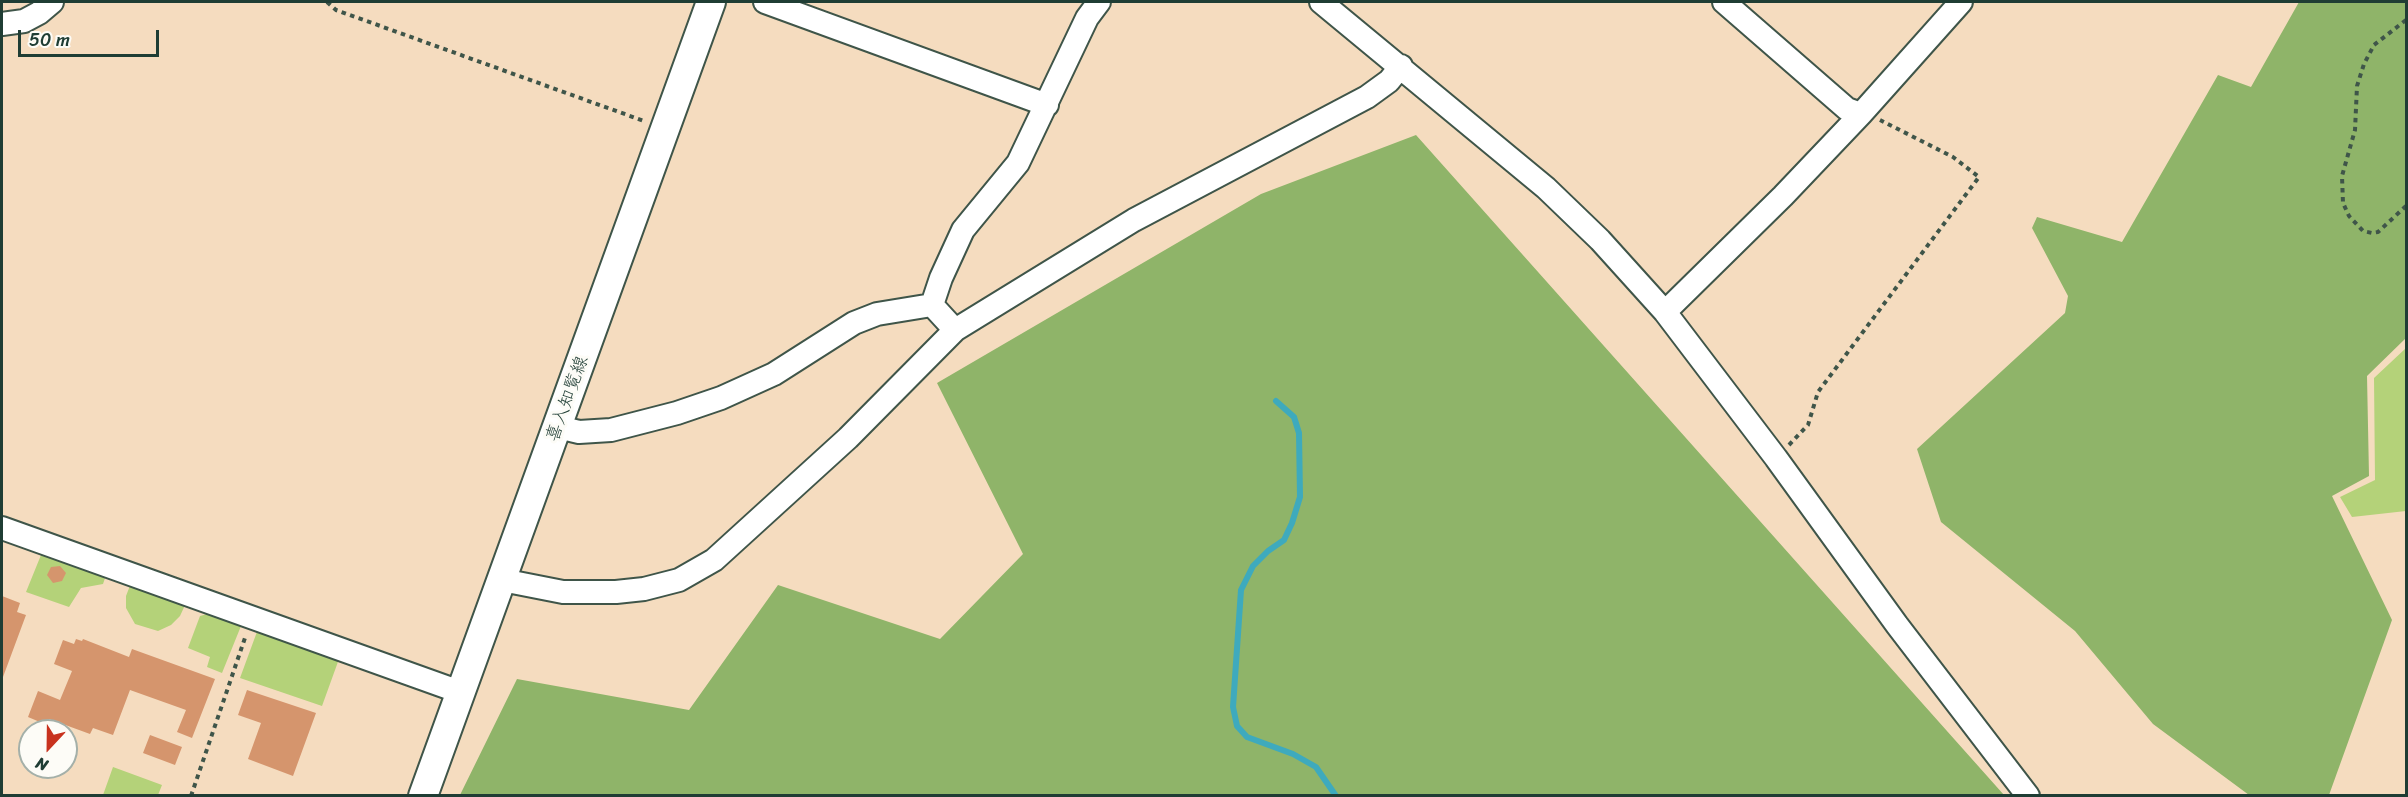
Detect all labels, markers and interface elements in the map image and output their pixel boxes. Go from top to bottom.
scale bar [21,18,162,56]
text: 50 m [29,24,70,56]
street label: 喜入知覧線 [542,353,594,445]
north arrow [18,719,78,779]
text: N [31,749,52,780]

